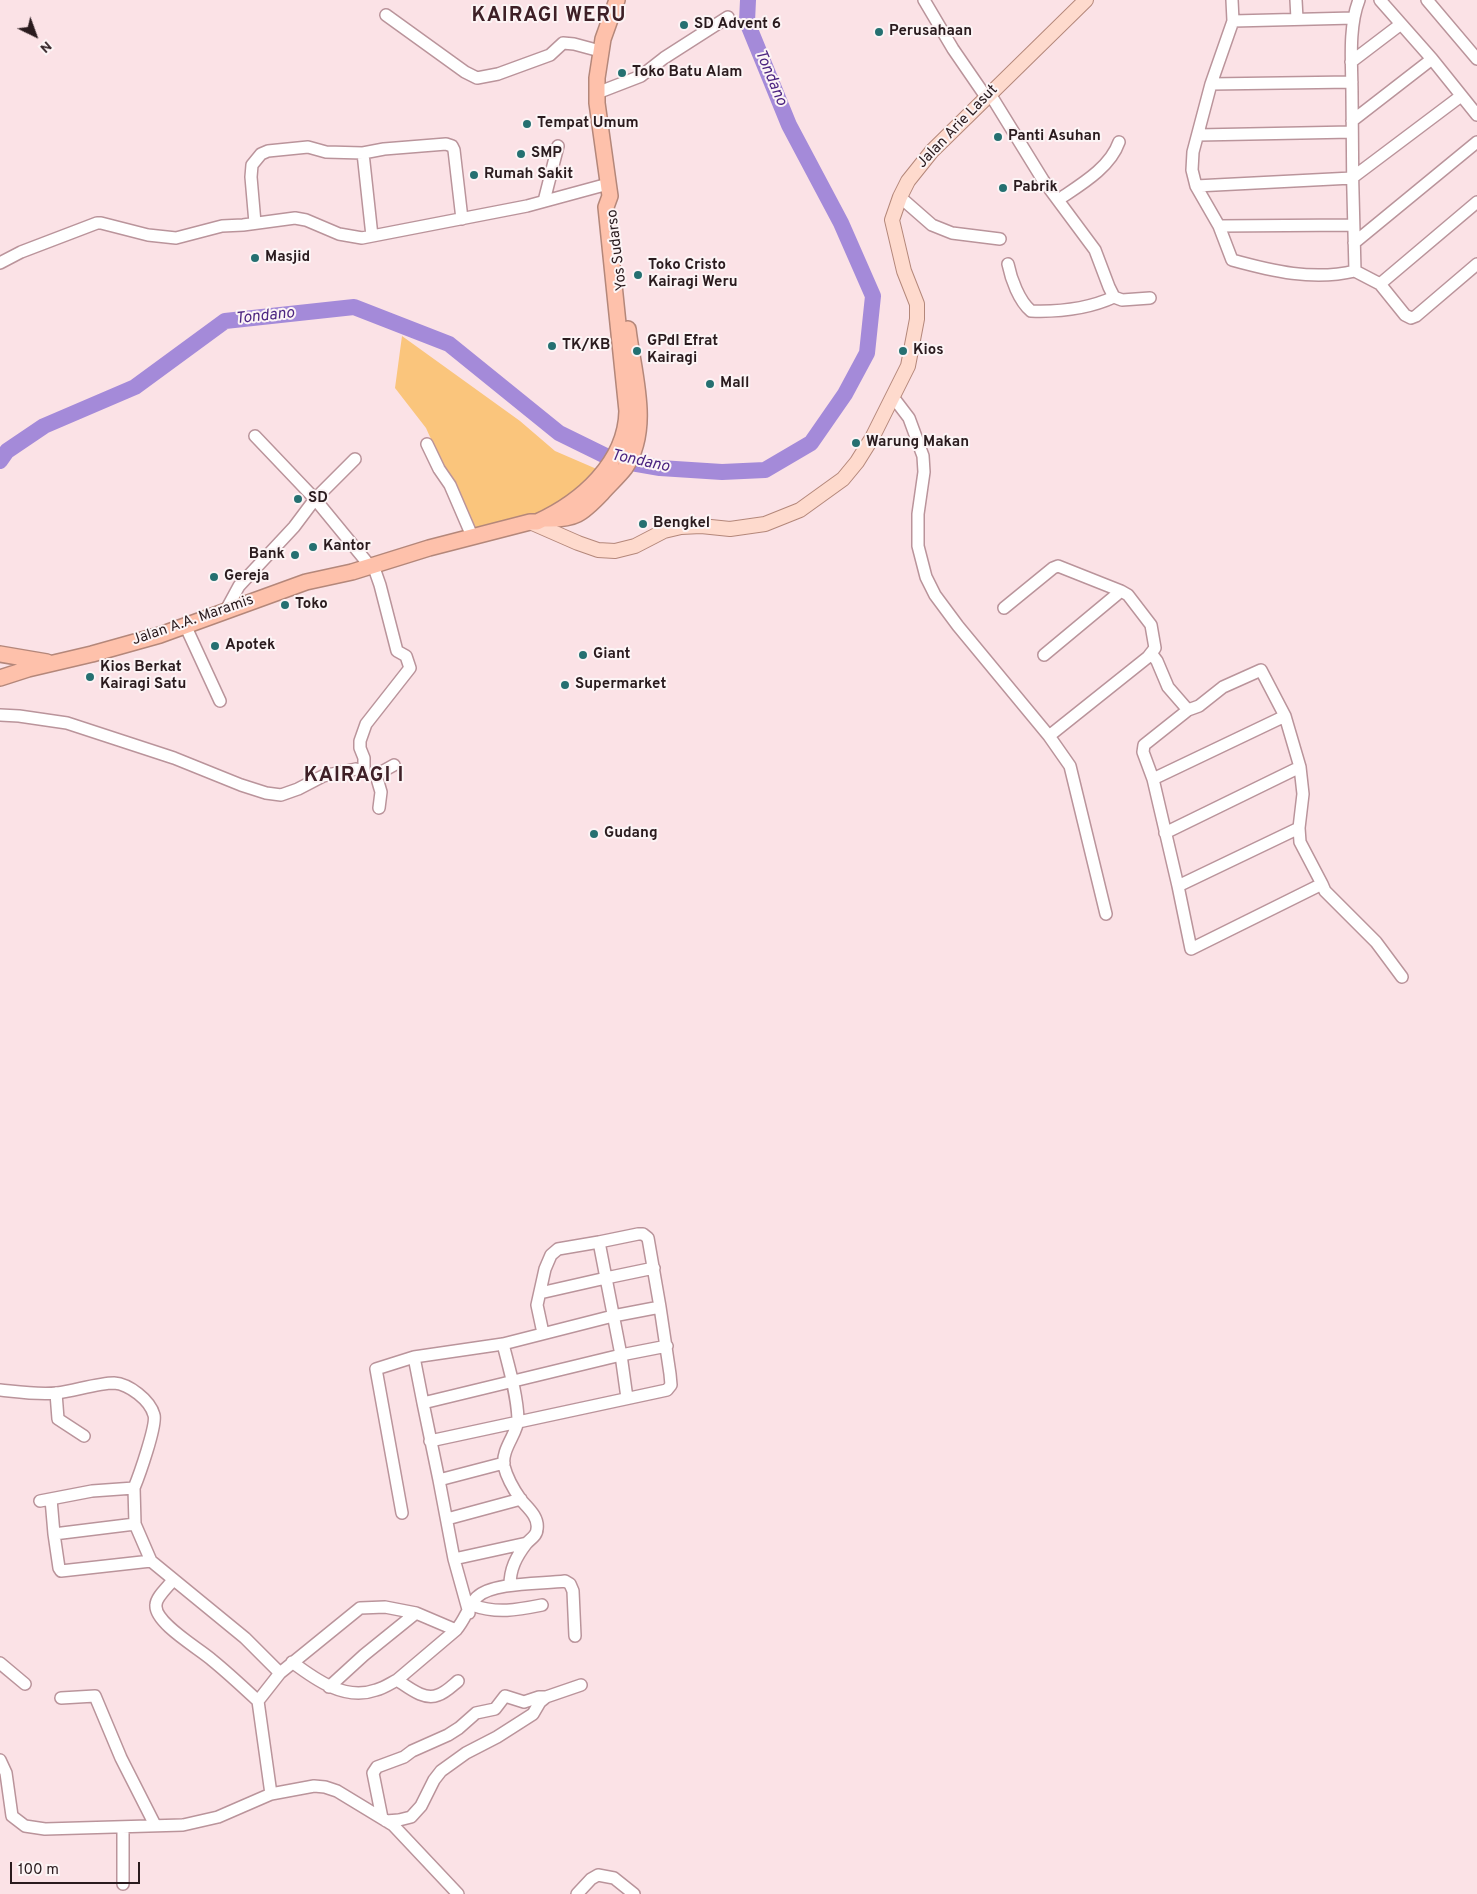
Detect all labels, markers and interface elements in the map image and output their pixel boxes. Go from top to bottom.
district label: KAIRAGI WERU [470,5,628,29]
north arrow [10,10,60,60]
place label: SD Advent 6 [694,16,781,34]
marker: SD Advent 6 [678,19,690,31]
place label: Perusahaan [889,23,972,41]
marker: Perusahaan [873,26,885,38]
text: N [36,37,55,56]
water label: Tondano [750,47,790,109]
place label: Toko Batu Alam [632,64,743,82]
marker: Toko Batu Alam [616,67,628,79]
street label: Jalan Arie Lasut [914,82,1002,172]
place label: Tempat Umum [537,115,639,133]
marker: Tempat Umum [521,118,533,130]
place label: Panti Asuhan [1008,128,1101,146]
marker: Panti Asuhan [992,131,1004,143]
place label: SMP [531,145,562,163]
marker: SMP [515,148,527,160]
place label: Rumah Sakit [484,166,573,184]
marker: Rumah Sakit [468,169,480,181]
place label: Pabrik [1013,179,1058,197]
marker: Pabrik [997,182,1009,194]
street label: Yos Sudarso [604,208,632,292]
place label: Masjid [265,249,310,267]
marker: Masjid [249,252,261,264]
place label: Toko Cristo Kairagi Weru [648,257,738,292]
marker: Toko Cristo Kairagi Weru [632,269,644,281]
water label: Tondano [235,304,295,330]
place label: GPdI Efrat Kairagi [647,333,718,368]
place label: TK/KB [562,337,610,355]
marker: TK/KB [546,340,558,352]
place label: Kios [913,342,944,360]
marker: GPdI Efrat Kairagi [631,345,643,357]
marker: Kios [897,345,909,357]
place label: Mall [720,375,749,393]
marker: Mall [704,378,716,390]
place label: Warung Makan [866,434,969,452]
marker: Warung Makan [850,437,862,449]
water label: Tondano [609,446,671,478]
place label: SD [308,490,328,508]
marker: SD [292,493,304,505]
place label: Bengkel [653,515,710,533]
marker: Bengkel [637,518,649,530]
place label: Kantor [323,538,371,556]
marker: Kantor [307,541,319,553]
place label: Bank [249,546,285,564]
marker: Bank [289,549,301,561]
place label: Gereja [224,568,269,586]
marker: Gereja [208,571,220,583]
street label: Jalan A.A. Maramis [130,592,256,650]
place label: Toko [295,596,328,614]
marker: Toko [279,599,291,611]
place label: Apotek [225,637,275,655]
marker: Apotek [209,640,221,652]
place label: Giant [593,646,630,664]
marker: Giant [577,649,589,661]
place label: Kios Berkat Kairagi Satu [100,659,186,694]
marker: Kios Berkat Kairagi Satu [84,671,96,683]
place label: Supermarket [575,676,666,694]
marker: Supermarket [559,679,571,691]
district label: KAIRAGI I [303,765,405,789]
place label: Gudang [604,825,658,843]
marker: Gudang [588,828,600,840]
scale bar [12,1852,142,1884]
text: 100 m [18,1861,59,1880]

